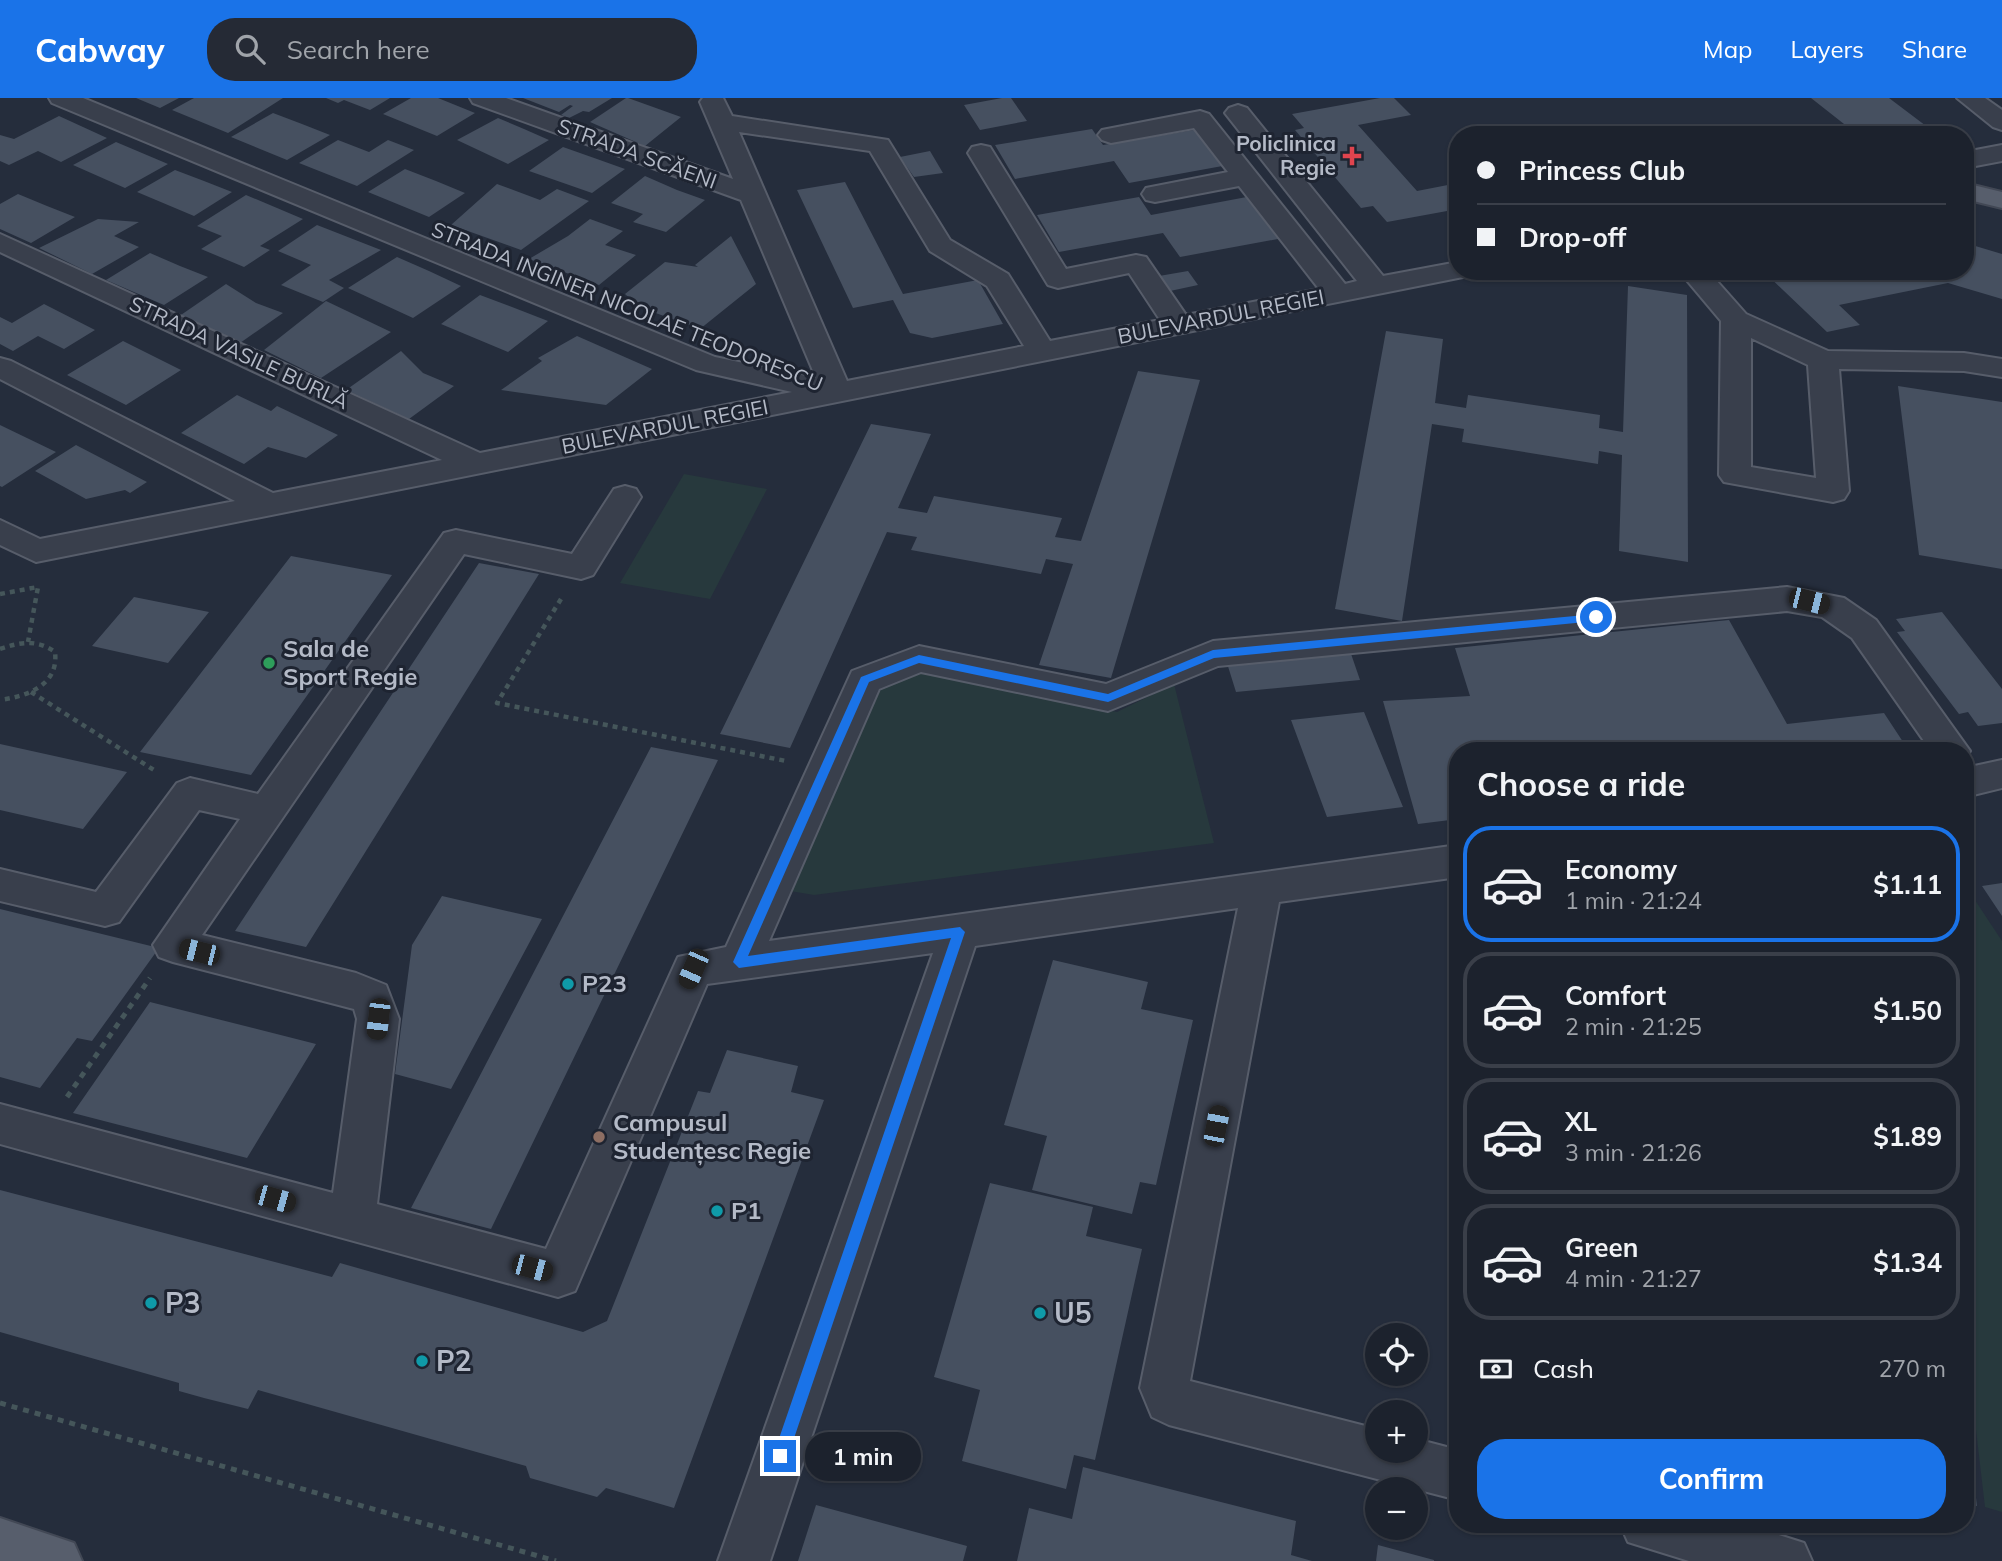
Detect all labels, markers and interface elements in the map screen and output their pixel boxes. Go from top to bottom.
search box [207,18,697,81]
text: Cabway [35,29,165,70]
icon: search [231,30,269,68]
text: Search here [287,33,430,66]
text: Map [1703,34,1752,64]
text: Layers [1790,34,1864,64]
text: Share [1902,34,1967,64]
street label: STRADA SCĂENI [554,112,720,194]
place label: Policlinica Regie [1236,130,1336,180]
marker: Policlinica Regie [1342,146,1362,166]
text: Princess Club [1519,154,1685,187]
street label: STRADA INGINER NICOLAE TEODORESCU [428,215,827,397]
text: Drop-off [1519,221,1626,254]
street label: BULEVARDUL REGIEI [1115,283,1326,349]
street label: STRADA VASILE BURLĂ [126,290,354,415]
street label: BULEVARDUL REGIEI [559,393,770,459]
car [1787,586,1832,616]
route start [1580,601,1612,633]
place label: Sala de Sport Regie [283,633,417,691]
marker: Sala de Sport Regie [261,655,277,671]
text: Choose a ride [1477,764,1685,804]
icon: car [1481,853,1544,916]
text: Economy [1565,853,1677,886]
text: $1.11 [1873,868,1942,901]
text: 1 min · 21:24 [1565,886,1702,915]
car [177,937,222,967]
car [675,946,712,992]
place label: P23 [582,968,627,998]
marker: P23 [560,976,576,992]
icon: car [1481,979,1544,1042]
text: Comfort [1565,979,1666,1012]
text: $1.50 [1873,994,1942,1027]
car [366,997,391,1041]
text: 2 min · 21:25 [1565,1012,1702,1041]
car [1202,1103,1231,1149]
icon: car [1481,1105,1544,1168]
text: XL [1565,1105,1597,1138]
place label: Campusul Studențesc Regie [613,1107,811,1166]
text: $1.89 [1873,1120,1942,1153]
marker: Campusul Studențesc Regie [591,1129,607,1145]
text: 3 min · 21:26 [1565,1138,1702,1167]
car [252,1183,299,1215]
place label: P1 [731,1195,761,1225]
marker: P1 [709,1203,725,1219]
icon: car [1481,1231,1544,1294]
text: Green [1565,1231,1638,1264]
text: $1.34 [1873,1246,1942,1279]
car [509,1252,556,1284]
text: 4 min · 21:27 [1565,1264,1702,1293]
place label: P3 [165,1285,200,1320]
marker: P3 [143,1295,159,1311]
place label: U5 [1054,1295,1092,1330]
marker: U5 [1032,1305,1048,1321]
map controls [1365,1323,1428,1540]
button: locate [1365,1323,1428,1386]
place label: P2 [436,1343,471,1378]
icon: cash [1477,1350,1515,1388]
text: Cash [1533,1352,1594,1385]
marker: P2 [414,1353,430,1369]
text: 270 m [1878,1354,1946,1383]
button: + [1365,1400,1428,1463]
callout: 1 min [804,1432,920,1480]
button: Confirm [1477,1439,1946,1519]
route end [764,1440,796,1472]
text: 1 min [833,1442,893,1471]
button: − [1365,1477,1428,1540]

